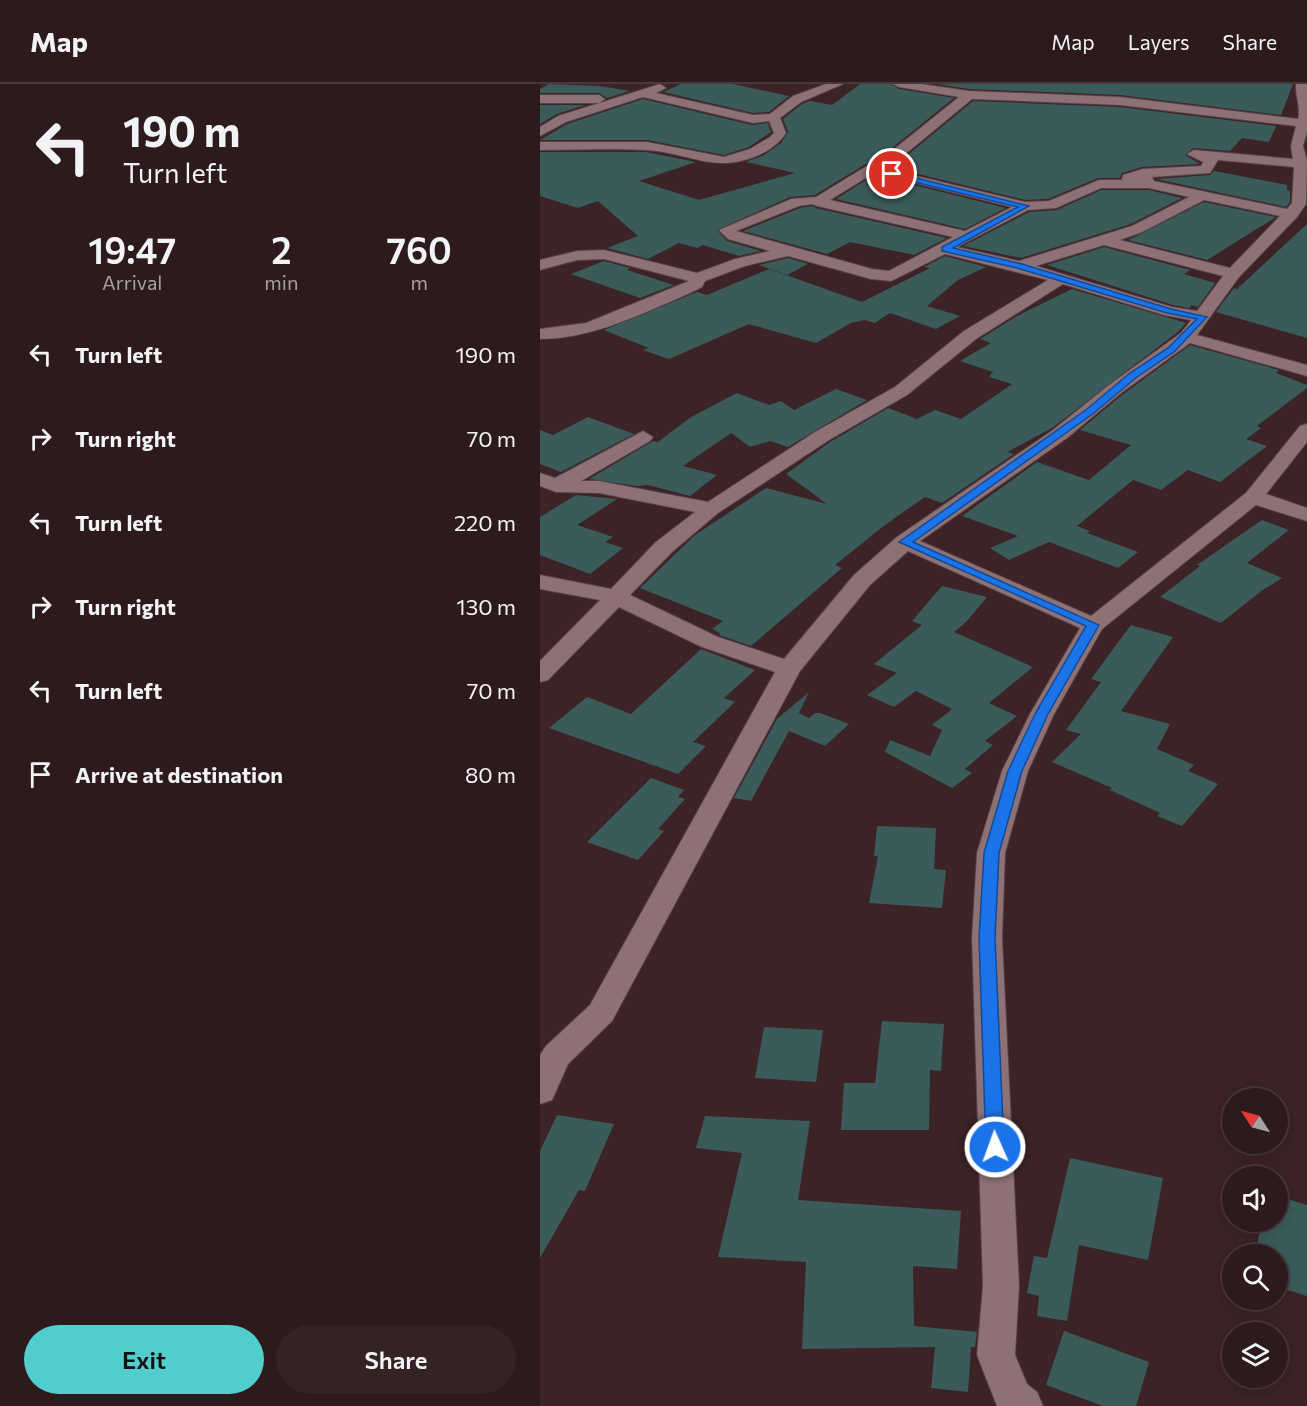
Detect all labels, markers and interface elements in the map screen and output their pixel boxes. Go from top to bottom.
text: Map [30,24,88,58]
text: Map [1051,29,1095,54]
text: Layers [1128,29,1190,54]
text: Share [1223,29,1277,54]
text: 190 m [123,104,241,156]
icon: left [24,108,102,186]
pin [866,148,917,199]
text: Turn left [123,156,227,189]
icon: arrive [875,157,908,190]
text: 19:47 [88,227,176,271]
text: 2 [271,227,292,271]
text: 760 [387,227,452,271]
text: Arrival [102,270,162,294]
text: min [264,270,298,294]
text: m [410,270,428,294]
icon: left [24,338,57,371]
text: Turn left [75,341,162,368]
text: 190 m [455,341,516,368]
icon: right [24,422,57,455]
text: Turn right [75,425,176,452]
text: 70 m [467,425,516,452]
icon: left [24,506,57,539]
text: Turn left [75,509,162,536]
text: 220 m [454,509,516,536]
icon: right [24,590,57,623]
text: Turn right [75,593,176,620]
text: 130 m [456,593,516,620]
icon: left [24,674,57,707]
text: Turn left [75,677,162,704]
text: 70 m [467,677,516,704]
icon: arrive [24,758,57,791]
text: Arrive at destination [75,761,283,788]
text: 80 m [465,761,516,788]
north arrow [1222,1088,1288,1154]
map controls [1222,1088,1288,1388]
position arrow [963,1115,1027,1179]
button: sound [1222,1166,1288,1232]
button: search [1222,1244,1288,1310]
button: layers [1222,1322,1288,1388]
button: Exit [24,1325,264,1394]
button: Share [276,1325,516,1394]

